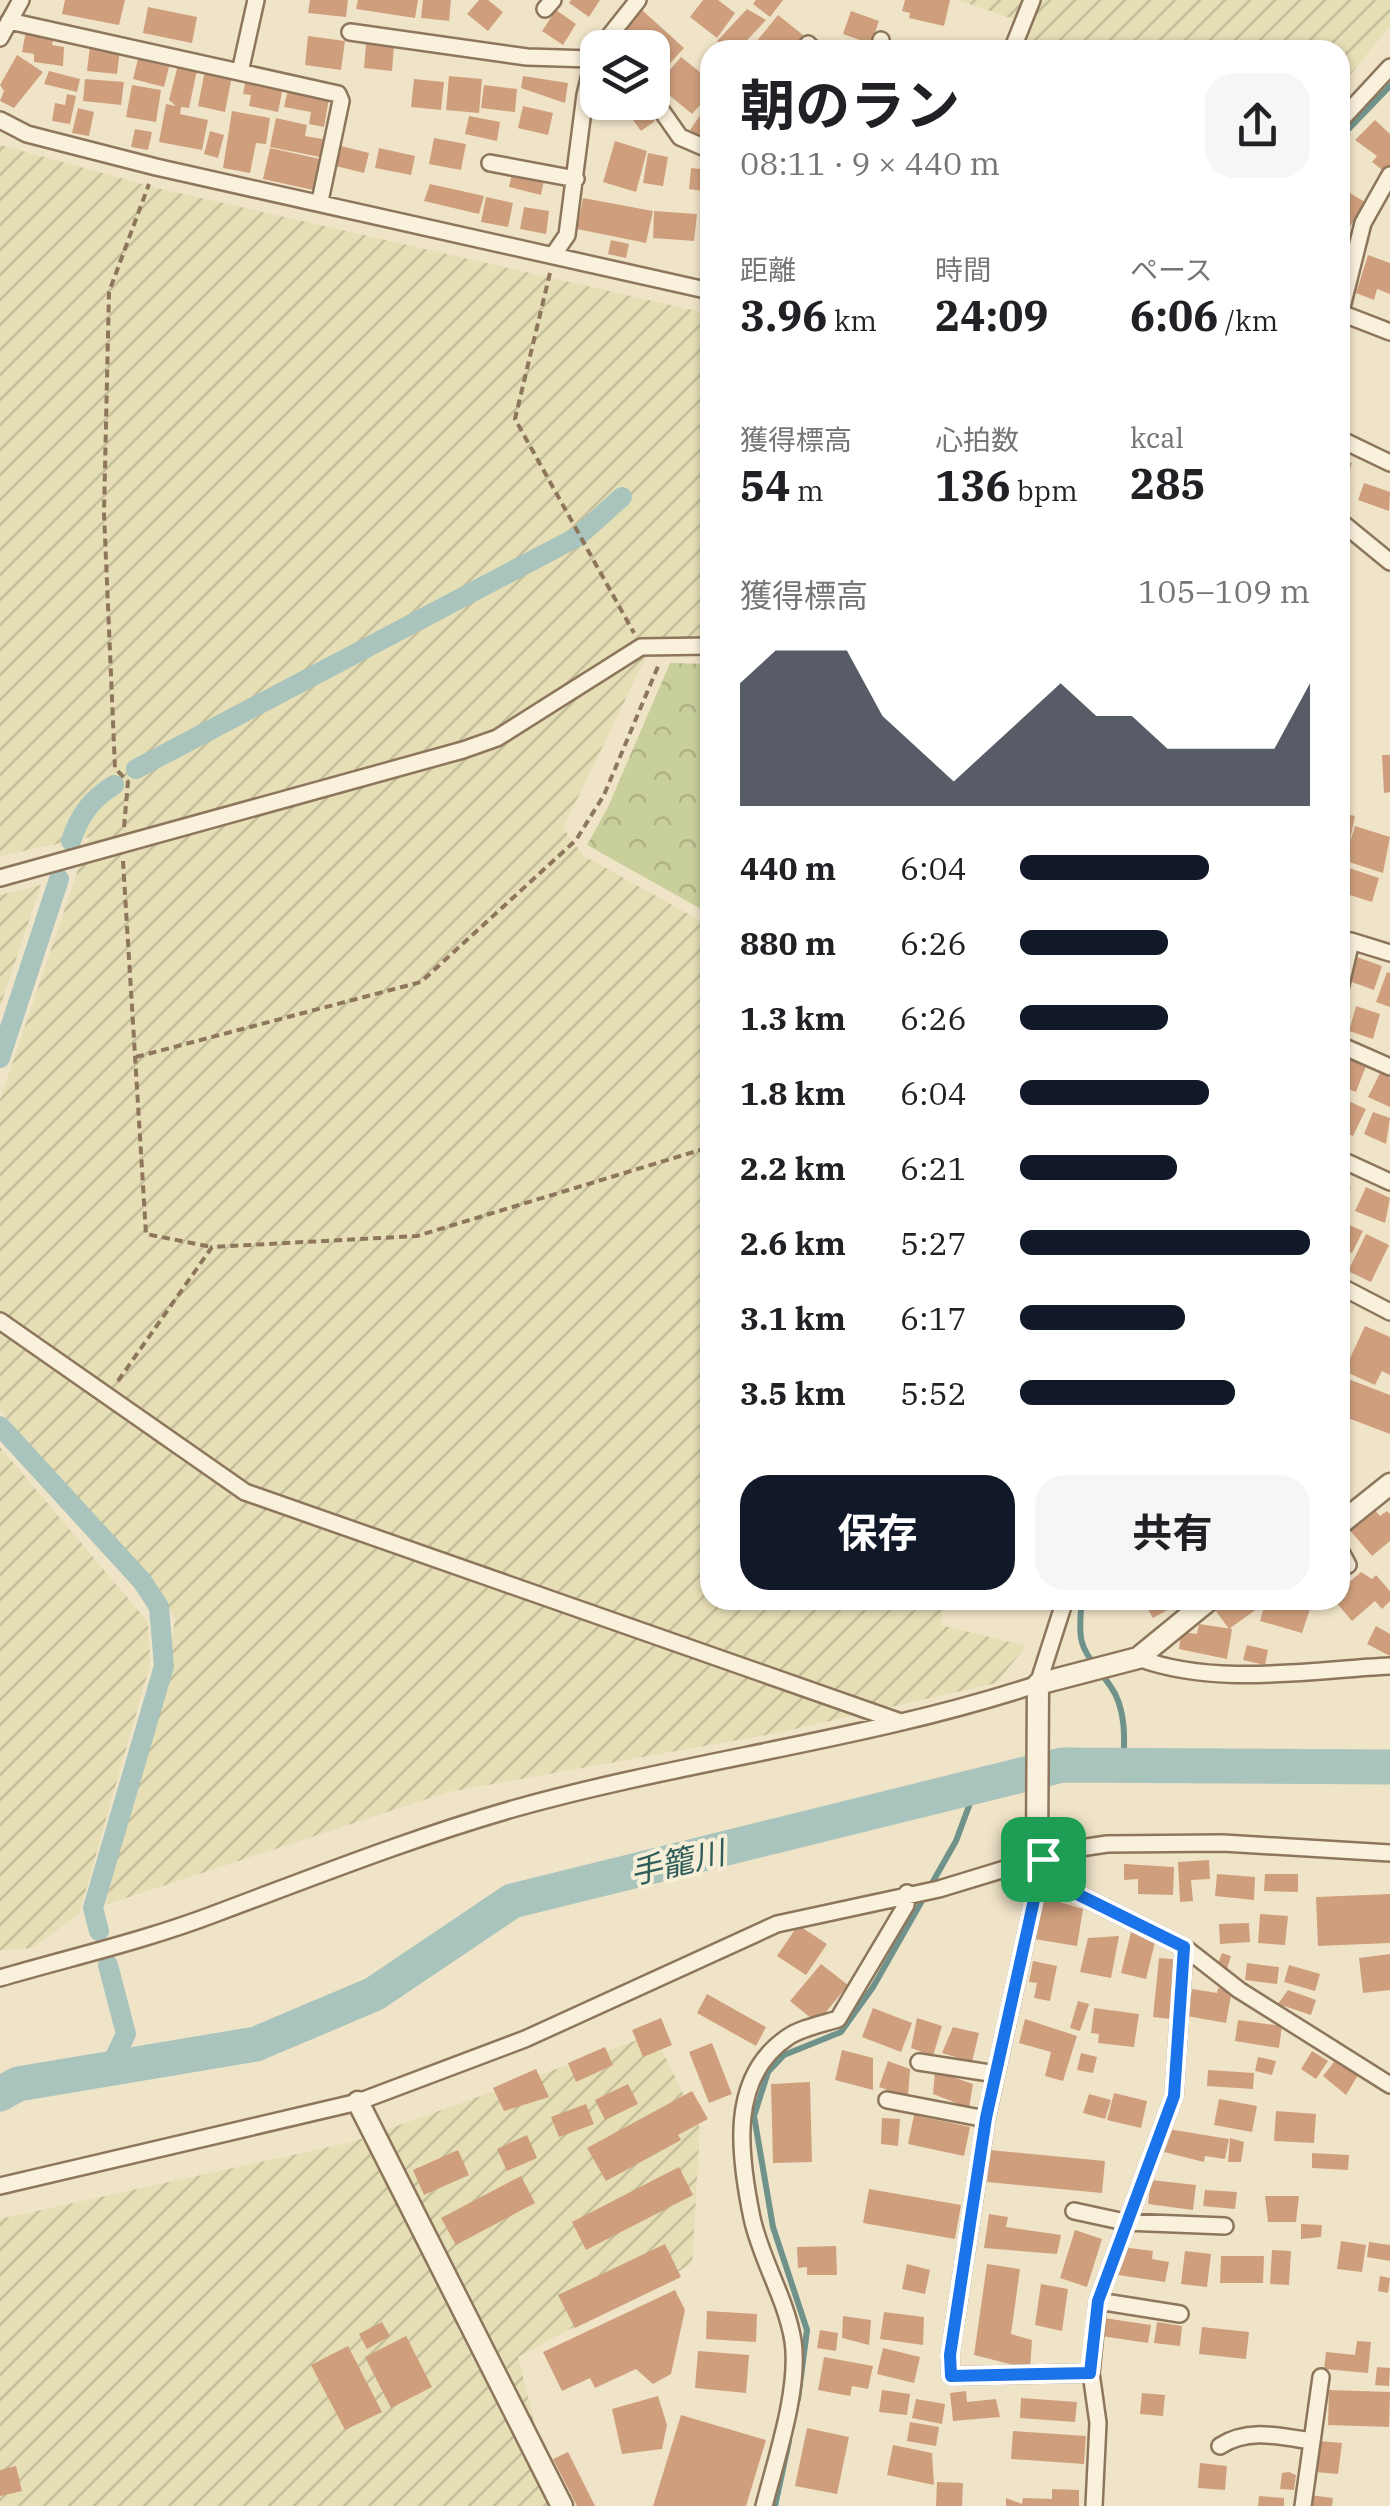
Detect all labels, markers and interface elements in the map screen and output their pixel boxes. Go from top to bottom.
map controls [580,30,670,120]
button: layers [580,30,670,120]
text: 朝のラン [740,69,960,140]
button: share [1205,73,1310,178]
text: 08:11 · 9 × 440 m [740,142,1000,184]
text: 距離 [740,251,796,288]
text: 時間 [935,251,991,288]
text: ペース [1130,251,1213,288]
text: 3.96 [740,288,827,343]
text: 24:09 [935,288,1049,343]
text: 6:06 [1130,288,1218,343]
text: km [827,302,877,339]
text: /km [1218,302,1278,339]
text: kcal [1130,419,1184,456]
text: 獲得標高 [740,421,852,458]
text: 心拍数 [935,421,1019,458]
text: 285 [1130,456,1206,511]
text: 54 [740,458,790,513]
text: 136 [935,458,1011,513]
text: m [790,472,824,509]
text: bpm [1011,472,1078,509]
text: 105–109 m [1138,570,1310,612]
text: 獲得標高 [740,574,868,616]
text: 440 m [740,847,836,889]
text: 6:04 [900,847,967,889]
text: 880 m [740,922,836,964]
text: 6:26 [900,922,967,964]
text: 1.3 km [740,997,846,1039]
text: 6:26 [900,997,967,1039]
text: 1.8 km [740,1072,846,1114]
text: 6:04 [900,1072,967,1114]
text: 2.2 km [740,1147,846,1189]
text: 6:21 [900,1147,967,1189]
text: 2.6 km [740,1222,846,1264]
text: 5:27 [900,1222,967,1264]
text: 3.1 km [740,1297,846,1339]
text: 6:17 [900,1297,967,1339]
text: 3.5 km [740,1372,846,1414]
text: 5:52 [900,1372,967,1414]
button: 保存 [740,1475,1015,1590]
button: 共有 [1035,1475,1310,1590]
pin [1001,1817,1086,1902]
water label: 手籠川 [625,1830,731,1893]
icon: arrive [1016,1832,1071,1887]

